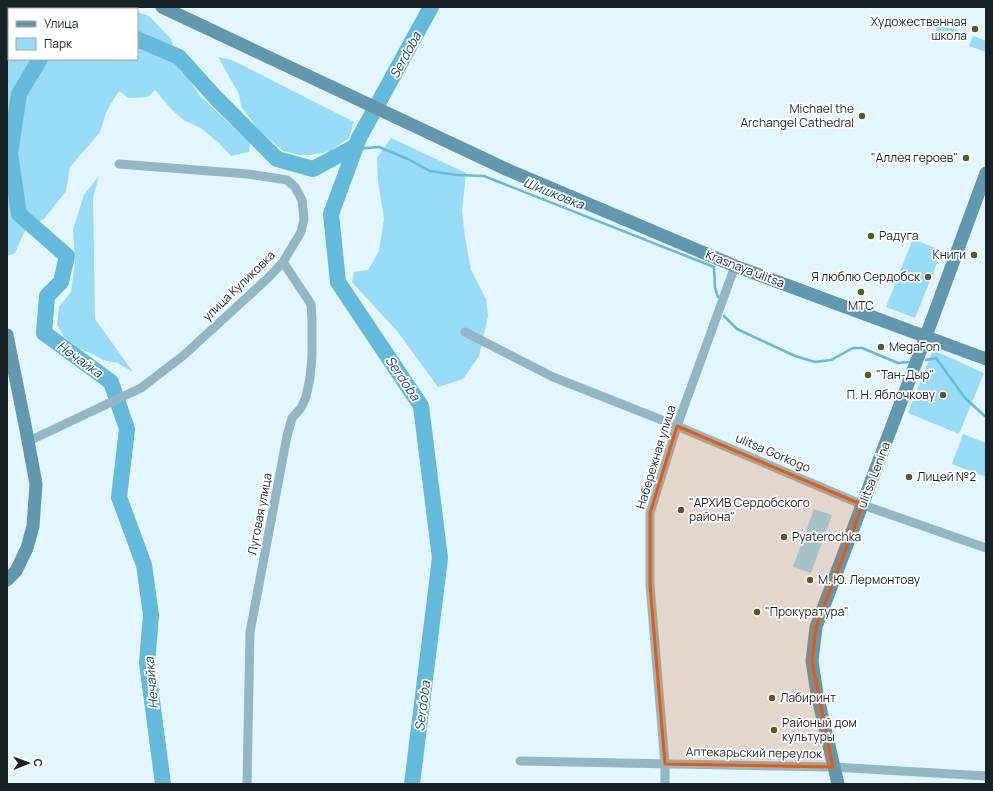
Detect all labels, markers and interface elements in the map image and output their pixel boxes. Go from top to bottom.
legend [8,8,138,60]
place label: Художественная школа [871,13,967,44]
text: Улица [44,15,78,32]
marker: Художественная школа [970,24,980,34]
water label: Serdoba [385,28,425,81]
text: Парк [44,35,73,52]
place label: Michael the Archangel Cathedral [740,100,854,131]
marker: Michael the Archangel Cathedral [857,111,867,121]
place label: "Аллея героев" [871,149,958,166]
marker: "Аллея героев" [961,153,971,163]
water label: Шишковка [521,173,588,214]
place label: Радуга [879,227,918,244]
marker: Радуга [866,231,876,241]
street label: Krasnaya ulitsa [703,246,787,291]
place label: Книги [933,246,966,263]
street label: улица Куликовка [199,247,279,325]
marker: Книги [969,250,979,260]
place label: Я люблю Сердобск [811,268,921,285]
marker: Я люблю Сердобск [923,272,933,282]
marker: МТС [856,287,866,297]
place label: МТС [848,297,874,314]
water label: Нечайка [54,336,107,382]
place label: MegaFon [889,338,940,355]
marker: MegaFon [876,342,886,352]
water label: Serdoba [381,352,425,405]
place label: "Тан-Дыр" [876,366,934,383]
marker: "Тан-Дыр" [863,370,873,380]
place label: П. Н. Яблочкову [847,386,936,403]
marker: П. Н. Яблочкову [938,390,948,400]
street label: Набережная улица [632,403,679,511]
street label: ulitsa Gorkogo [733,429,813,476]
street label: ulitsa Lenina [853,439,894,510]
place label: Лицей №2 [917,468,976,485]
street label: Луговая улица [243,471,276,556]
marker: Лицей №2 [904,472,914,482]
place label: "АРХИВ Сердобского района" [689,494,810,525]
marker: "АРХИВ Сердобского района" [676,505,686,515]
place label: Pyaterochka [792,528,861,545]
marker: Pyaterochka [779,532,789,542]
place label: М. Ю. Лермонтову [818,571,921,588]
marker: М. Ю. Лермонтову [805,575,815,585]
place label: "Прокуратура" [765,603,849,620]
marker: "Прокуратура" [752,607,762,617]
water label: Нечайка [140,656,162,710]
water label: Serdoba [410,679,434,732]
place label: Лабиринт [780,689,836,706]
marker: Лабиринт [767,693,777,703]
place label: Районый дом культуры [782,714,857,745]
marker: Районый дом культуры [769,725,779,735]
north arrow [8,743,48,783]
street label: Аптекарьский переулок [686,743,823,762]
text: С [31,759,46,767]

